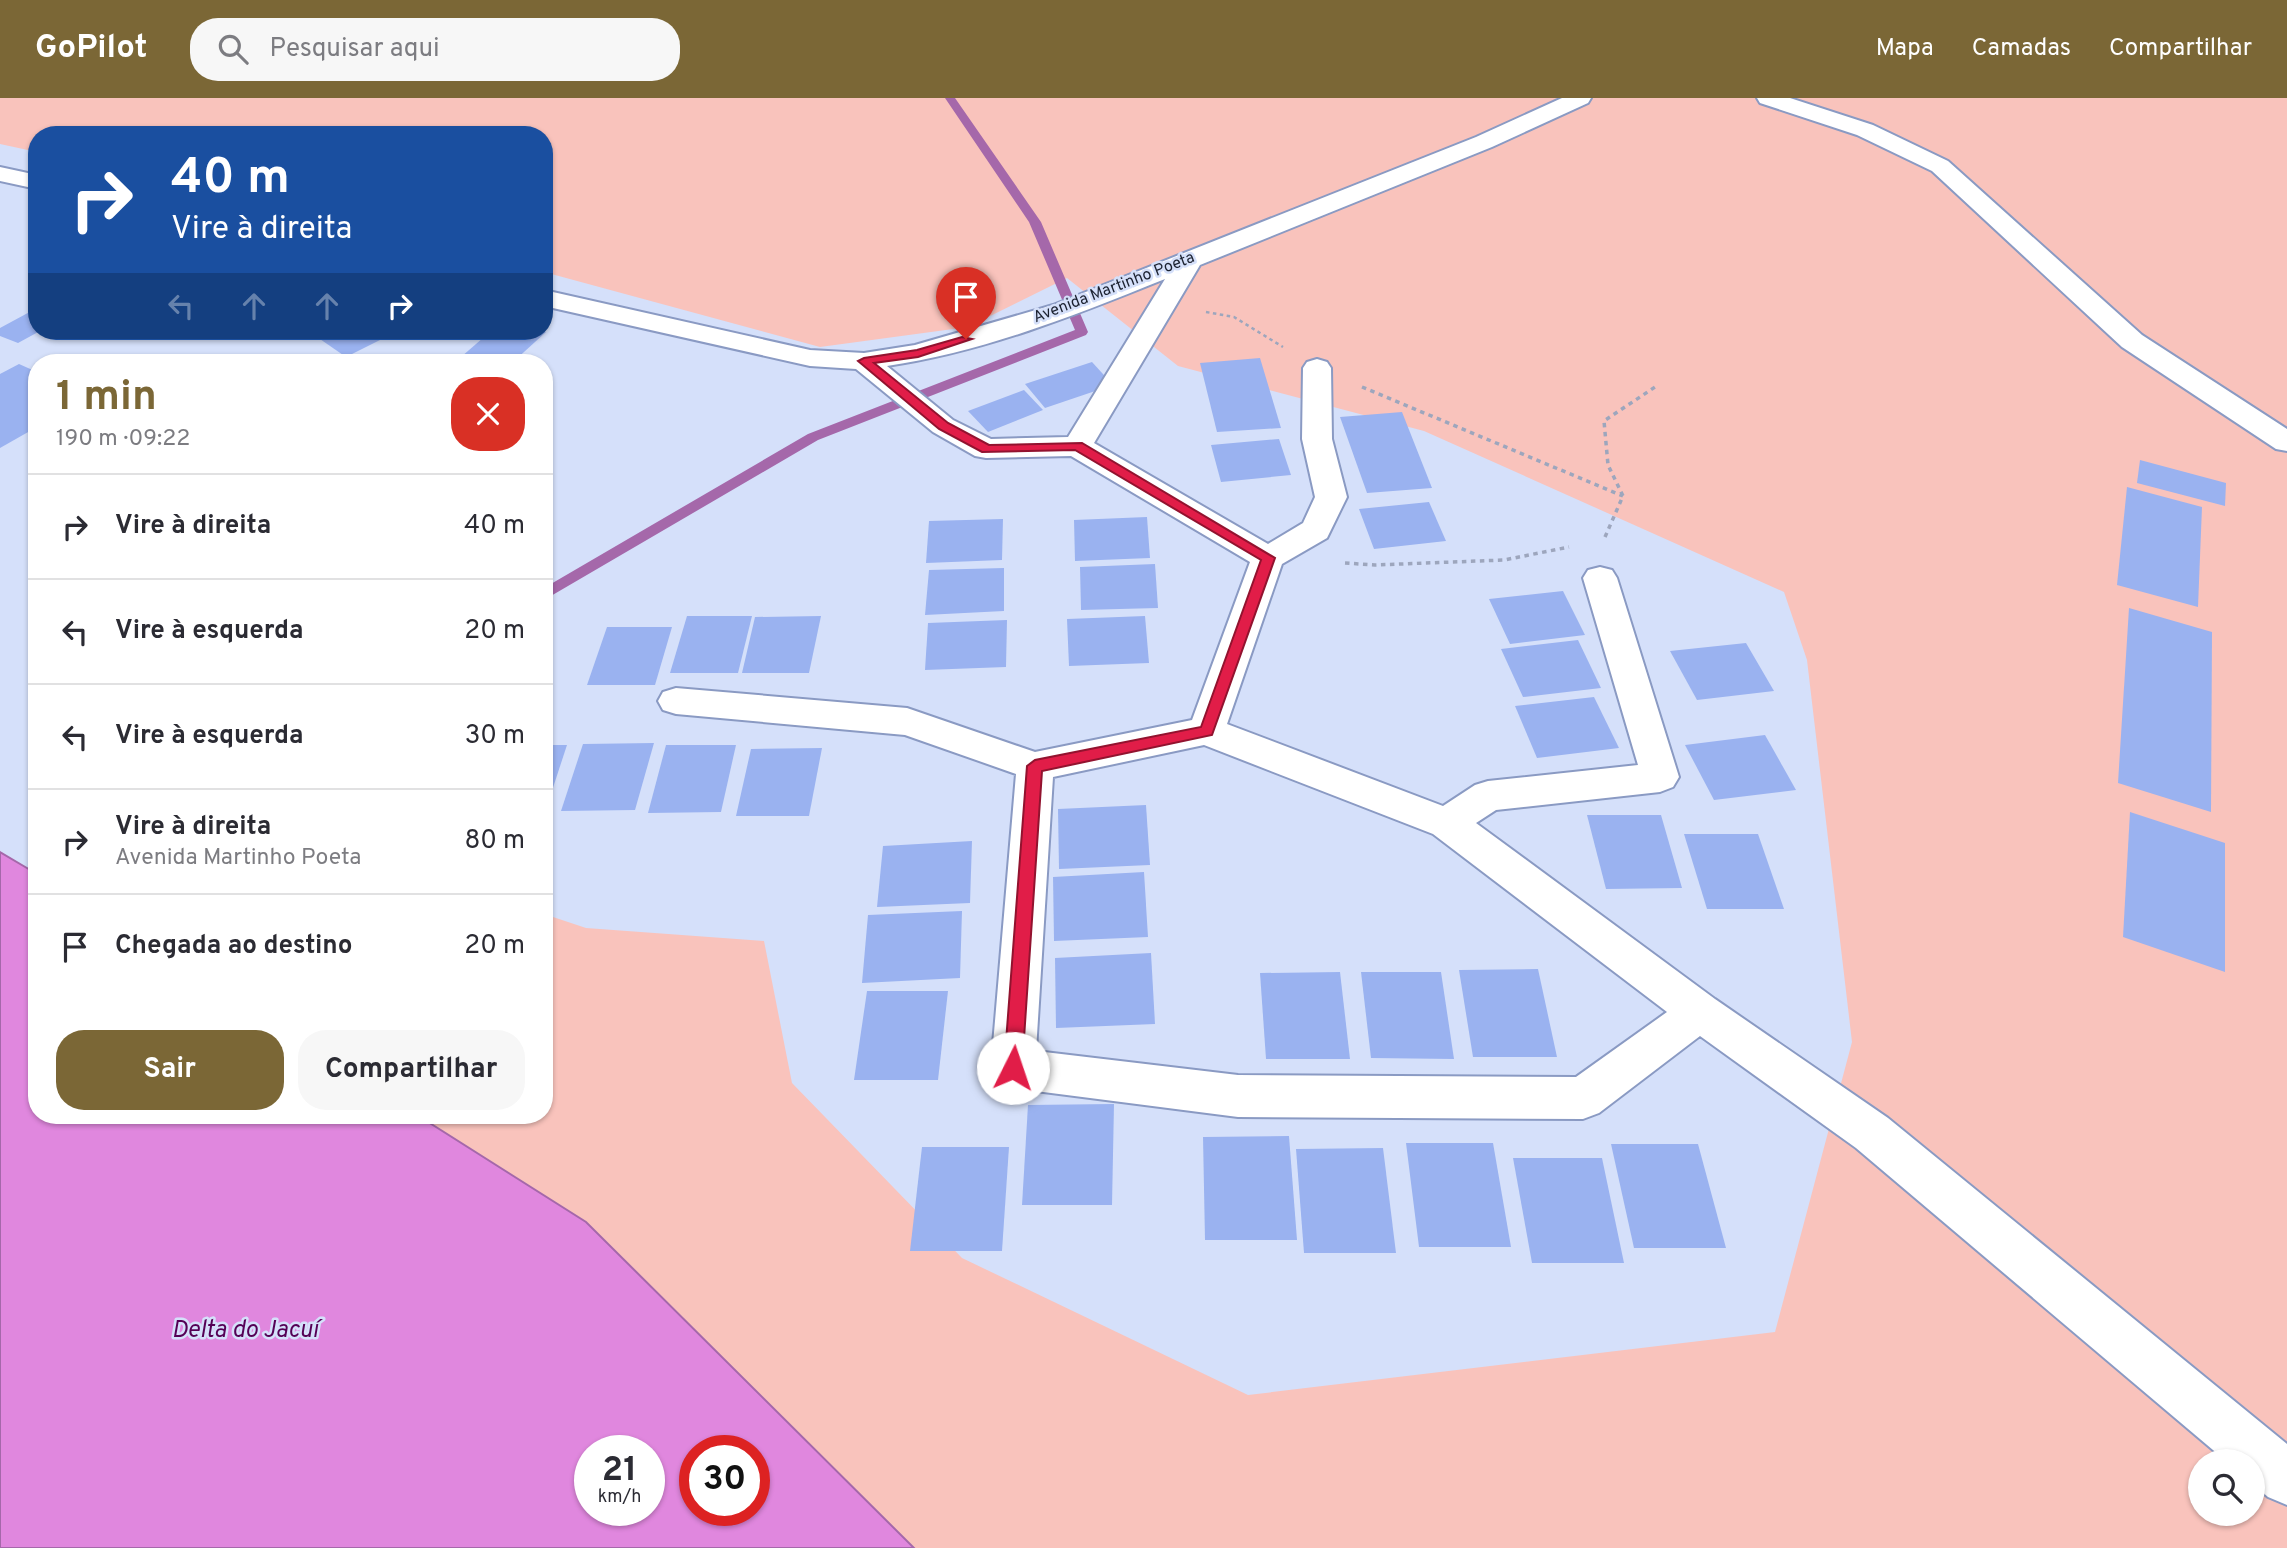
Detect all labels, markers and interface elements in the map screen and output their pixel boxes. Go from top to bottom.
search box [190,18,680,81]
text: GoPilot [35,28,148,70]
icon: search [214,30,252,68]
text: Pesquisar aqui [270,33,440,66]
text: Mapa [1876,34,1934,64]
text: Camadas [1972,34,2071,64]
text: Compartilhar [2109,34,2252,64]
text: 40 m [171,149,290,211]
icon: right [56,154,147,245]
text: Vire à direita [171,210,352,250]
street label: Avenida Martinho Poeta [1030,248,1198,328]
pin [936,267,996,339]
icon: arrive [947,278,985,316]
icon: left [162,287,200,325]
icon: ahead [235,287,273,325]
icon: ahead [308,287,346,325]
icon: right [381,287,419,325]
text: 1 min [56,372,157,425]
button: close [451,377,525,451]
text: 190 m · 09:22 [56,425,190,454]
icon: right [56,508,94,546]
text: Vire à direita [115,510,271,543]
text: 40 m [464,510,525,543]
icon: left [56,613,94,651]
text: Vire à esquerda [115,615,303,648]
text: 20 m [464,615,525,648]
icon: left [56,718,94,756]
text: Vire à esquerda [115,720,303,753]
text: 30 m [465,720,525,753]
text: Vire à direita [115,811,271,844]
icon: right [56,823,94,861]
text: 80 m [465,825,525,858]
text: Avenida Martinho Poeta [115,844,361,873]
icon: arrive [56,928,94,966]
text: Chegada ao destino [115,930,352,963]
text: 20 m [464,930,525,963]
button: Sair [56,1030,284,1110]
button: Compartilhar [298,1030,525,1110]
position arrow [976,1031,1050,1105]
water label: Delta do Jacuí [172,1316,323,1346]
speed limit sign: 30 [679,1435,770,1526]
text: 21 [602,1449,637,1493]
map controls [2188,1449,2265,1526]
button: search [2188,1449,2265,1526]
text: km/h [598,1486,641,1509]

